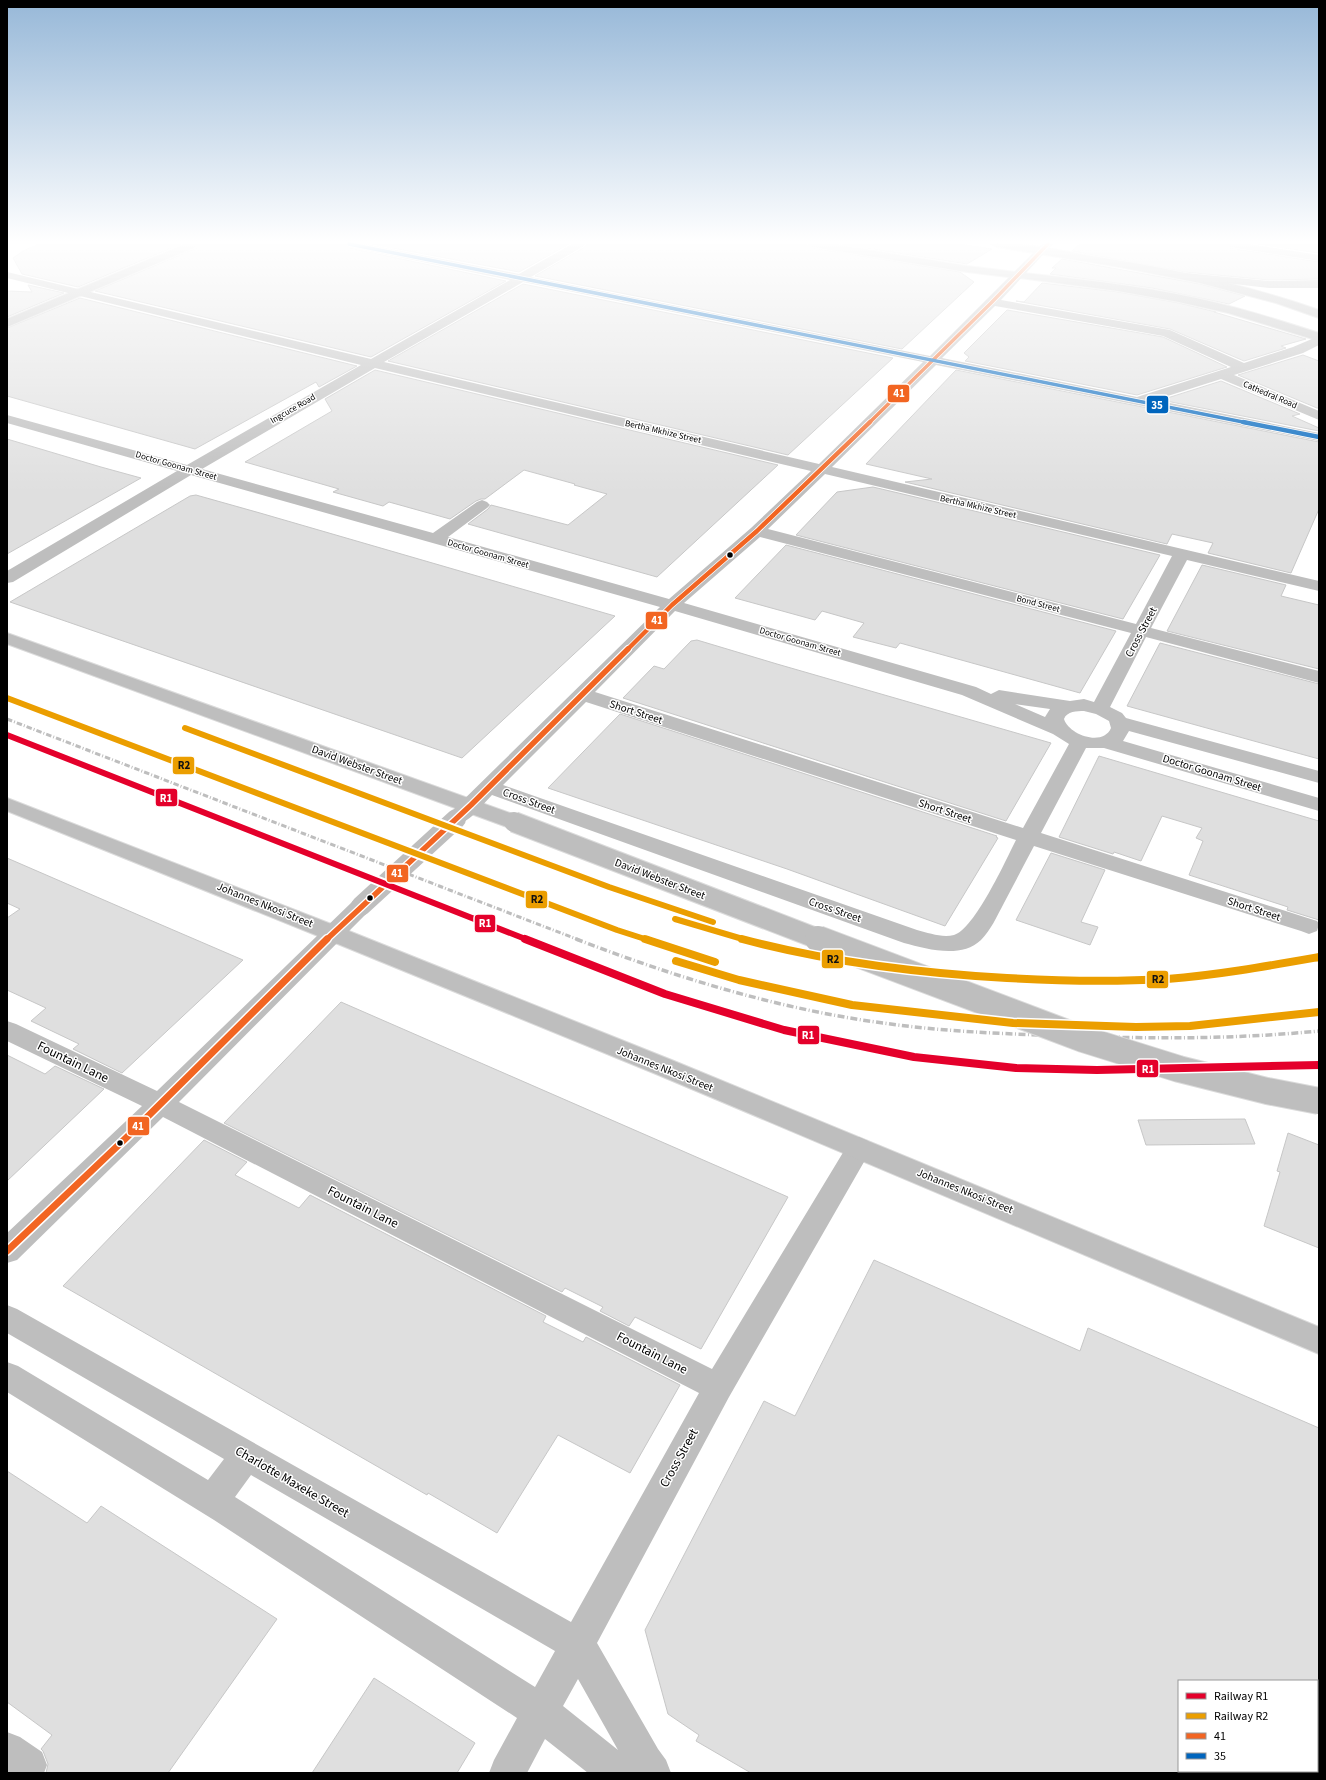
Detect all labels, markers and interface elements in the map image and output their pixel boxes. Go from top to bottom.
street label: Cathedral Road [1241,378,1299,412]
line badge: 41 [887,384,910,403]
text: 41 [893,386,905,401]
street label: Ingcuce Road [268,391,318,427]
line badge: 35 [1146,395,1169,414]
text: 35 [1151,398,1163,413]
street label: Bertha Mkhize Street [624,417,702,447]
street label: Doctor Goonam Street [134,448,218,484]
street label: Bertha Mkhize Street [939,492,1017,522]
street label: Doctor Goonam Street [446,536,530,572]
unlabelled marker [725,550,735,560]
street label: Bond Street [1015,592,1061,616]
street label: Cross Street [1121,604,1161,660]
line badge: 41 [645,611,668,630]
text: 41 [651,613,663,628]
street label: Doctor Goonam Street [758,624,842,660]
street label: Short Street [607,696,665,728]
street label: David Webster Street [310,742,405,788]
street label: Doctor Goonam Street [1161,751,1263,795]
line badge: R2 [172,756,195,775]
text: R2 [178,758,190,773]
street label: Cross Street [501,785,558,818]
line badge: R1 [155,788,178,807]
text: R1 [160,791,172,806]
street label: Short Street [916,795,974,827]
street label: David Webster Street [613,855,708,903]
line badge: 41 [386,864,409,883]
text: 41 [391,866,403,881]
street label: Johannes Nkosi Street [215,879,316,931]
line badge: R2 [525,890,548,909]
text: R2 [531,892,543,907]
unlabelled marker [365,893,375,903]
street label: Short Street [1225,893,1283,925]
street label: Cross Street [807,894,864,926]
line badge: R1 [474,914,496,933]
text: R1 [479,916,491,931]
line badge: R2 [821,949,844,969]
text: R2 [827,952,839,967]
line badge: R2 [1146,970,1169,989]
text: R2 [1152,972,1164,987]
line badge: R1 [797,1025,820,1045]
text: R1 [802,1028,814,1043]
street label: Fountain Lane [34,1037,112,1087]
street label: Johannes Nkosi Street [615,1043,716,1095]
line badge: R1 [1136,1059,1159,1078]
text: R1 [1142,1062,1154,1077]
line badge: 41 [127,1116,150,1136]
text: 41 [132,1119,144,1134]
unlabelled marker [115,1138,125,1148]
street label: Johannes Nkosi Street [915,1165,1016,1217]
street label: Fountain Lane [324,1181,402,1233]
street label: Fountain Lane [613,1327,691,1379]
street label: Cross Street [655,1425,703,1491]
street label: Charlotte Maxeke Street [232,1442,353,1522]
legend [1178,1680,1318,1772]
text: Railway R1 [1214,1688,1268,1705]
text: Railway R2 [1214,1708,1268,1725]
text: 41 [1214,1728,1226,1745]
text: 35 [1214,1748,1226,1765]

